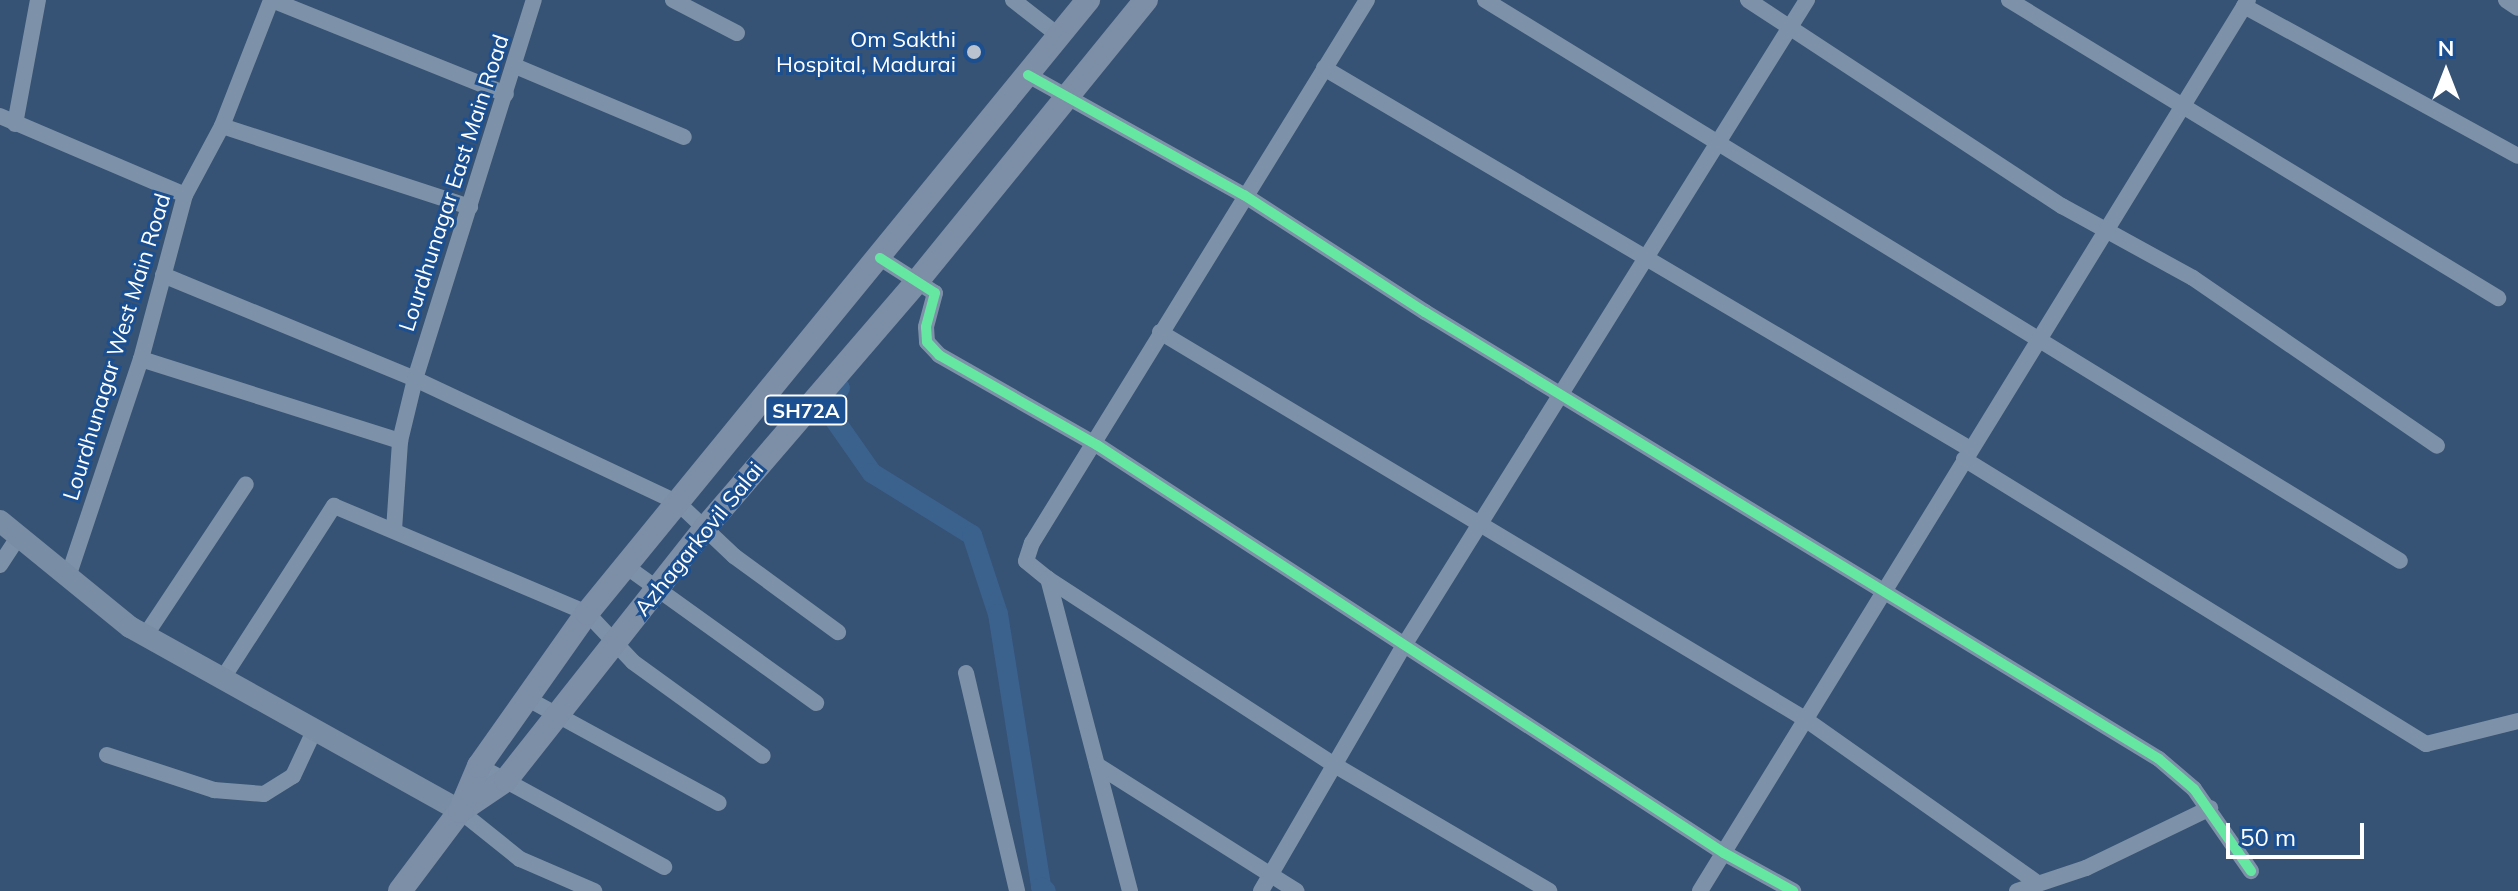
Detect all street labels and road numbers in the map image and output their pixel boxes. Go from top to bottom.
street label: Lourdhunagar East Main Road [394,31,514,335]
street label: Lourdhunagar West Main Road [58,190,176,504]
road number: SH72A [764,394,848,426]
street label: Azhagarkovil Salai [629,457,769,621]

